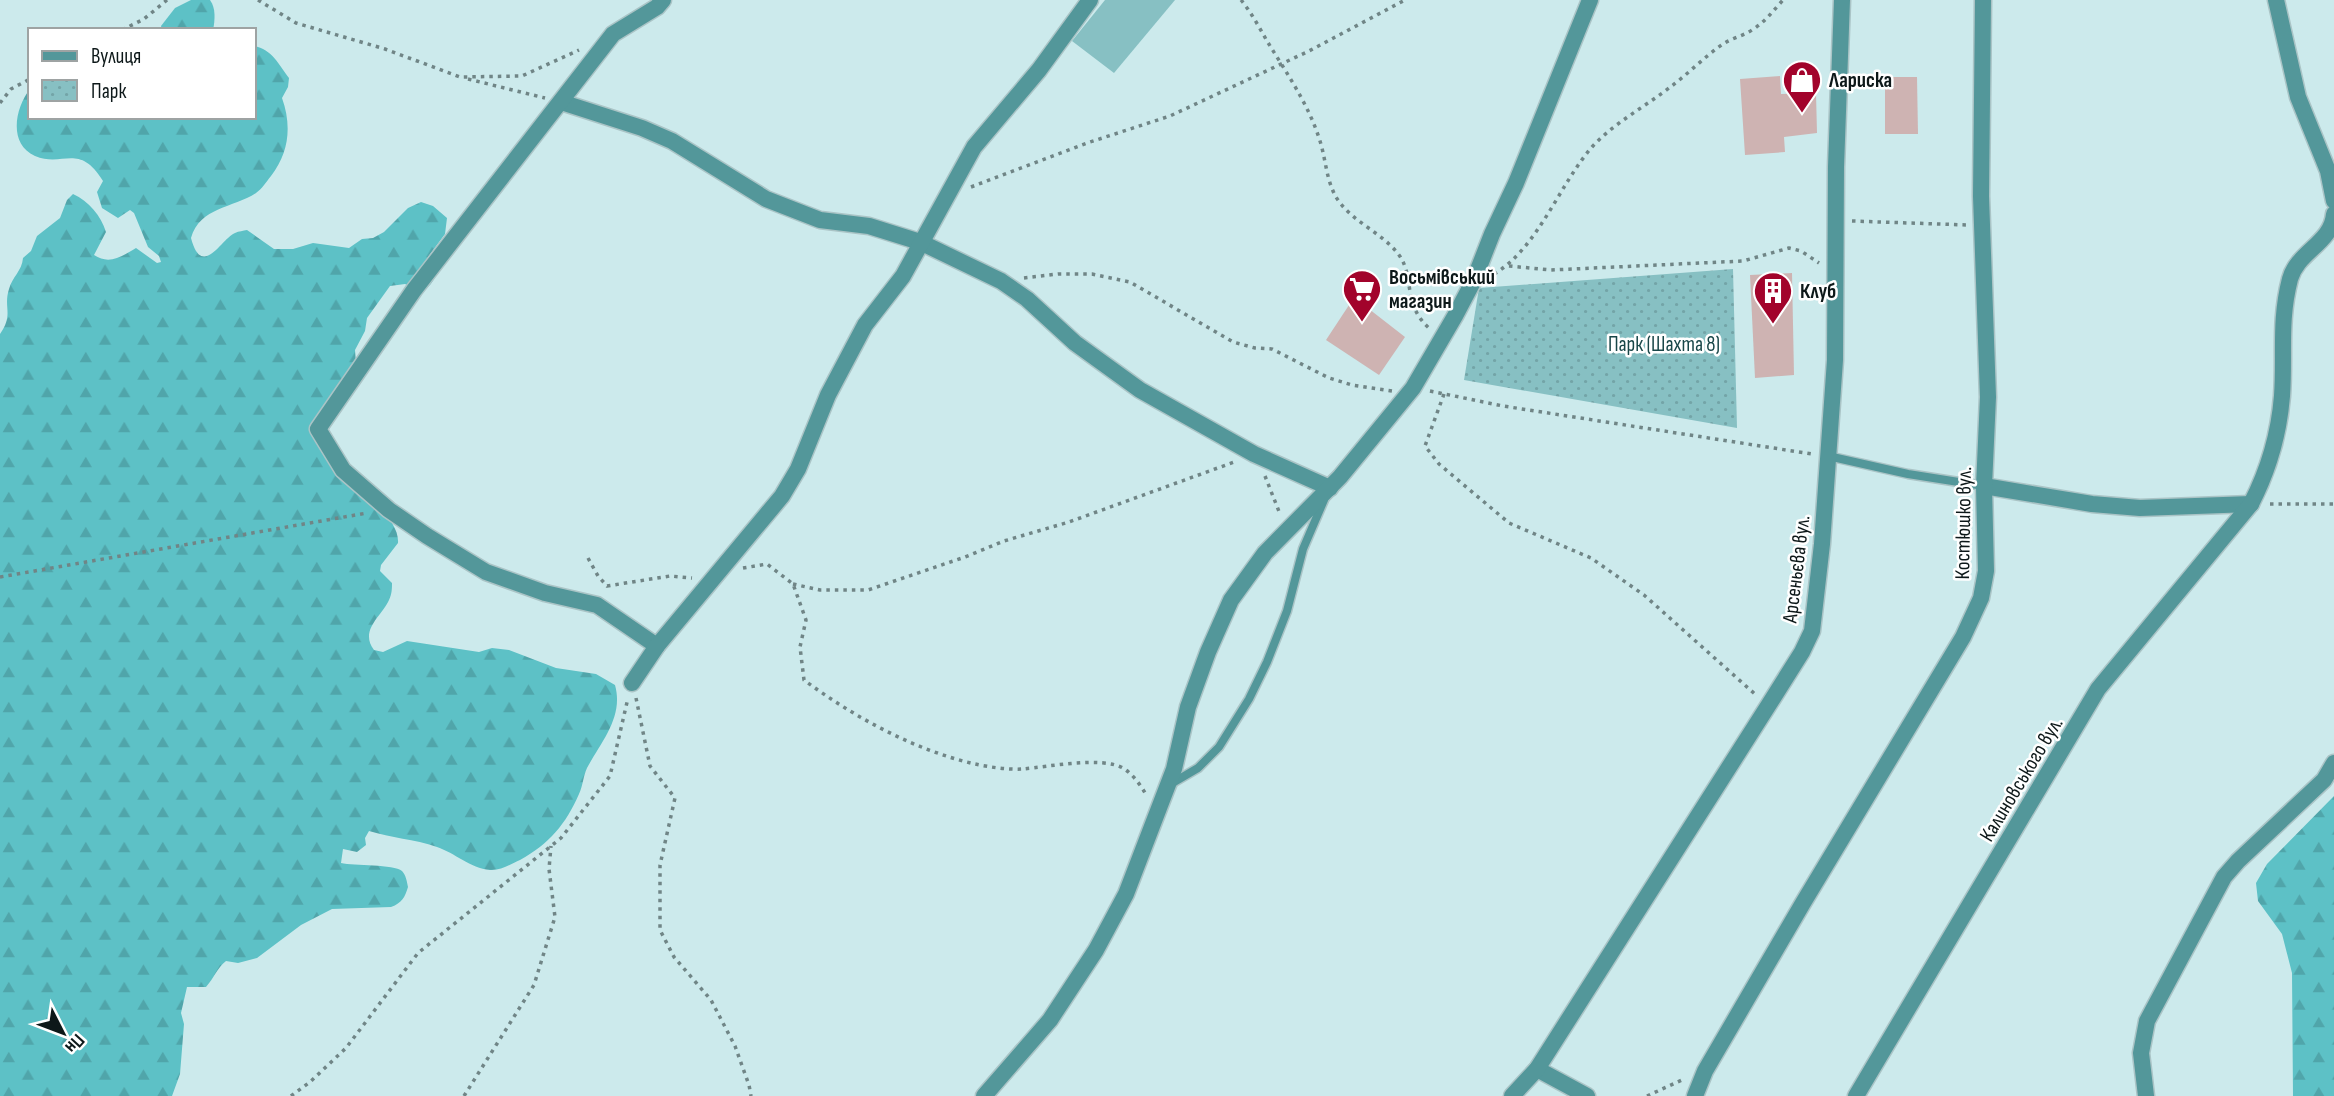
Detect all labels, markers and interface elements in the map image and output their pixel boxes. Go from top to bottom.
legend [28,28,256,119]
text: Вулиця [91,44,141,69]
shop icon: Лариска [1781,59,1823,114]
place label: Лариска [1828,68,1892,93]
text: Парк [91,79,126,104]
place label: Восьмівський магазин [1389,265,1495,314]
supermarket icon: Восьмівський магазин [1341,268,1383,323]
building icon: Клуб [1752,270,1794,325]
place label: Клуб [1800,279,1836,304]
park label: Парк (Шахта 8) [1608,332,1720,357]
street label: Костюшко вул. [1950,466,1977,580]
street label: Арсеньєва вул. [1777,514,1815,625]
street label: Калиновського вул. [1974,712,2068,846]
north arrow [28,998,98,1068]
text: Пн [60,1029,89,1058]

